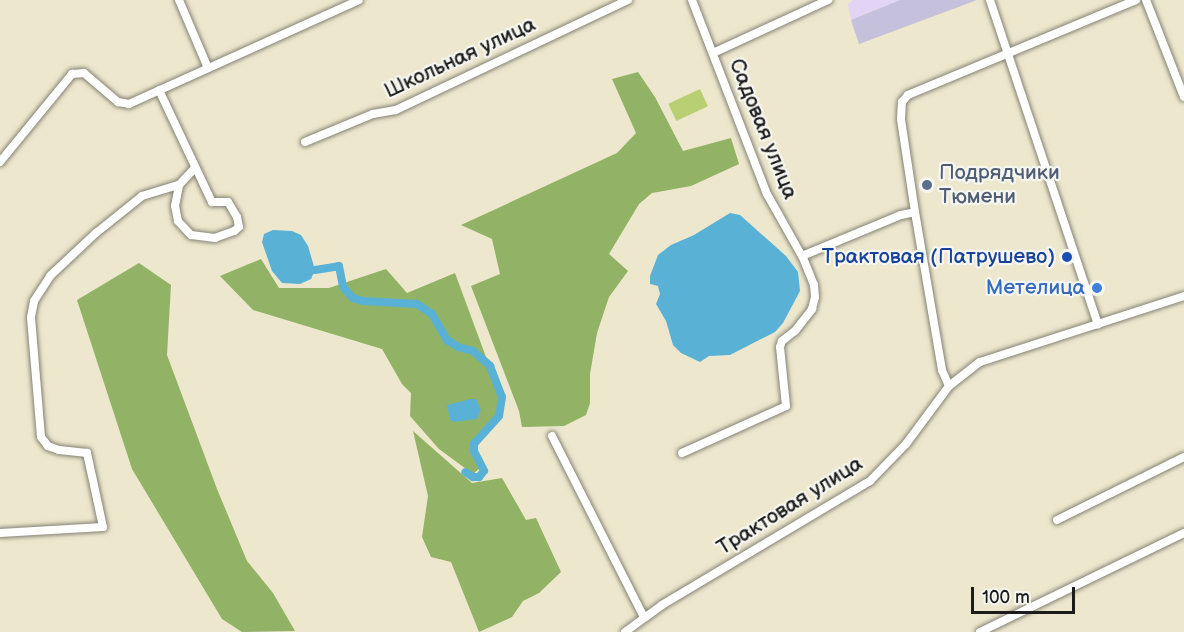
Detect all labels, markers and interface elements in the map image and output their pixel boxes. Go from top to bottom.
street label: Школьная улица [380,12,540,104]
street label: Садовая улица [723,55,803,203]
place label: Подрядчики Тюмени [939,160,1060,210]
marker: Подрядчики Тюмени [920,178,934,192]
place label: Трактовая (Патрушево) [822,244,1055,270]
marker: Трактовая (Патрушево) [1060,250,1074,264]
place label: Метелица [986,275,1085,301]
marker: Метелица [1090,281,1104,295]
street label: Трактовая улица [713,451,867,561]
scale bar [974,575,1078,613]
text: 100 m [982,587,1030,608]

